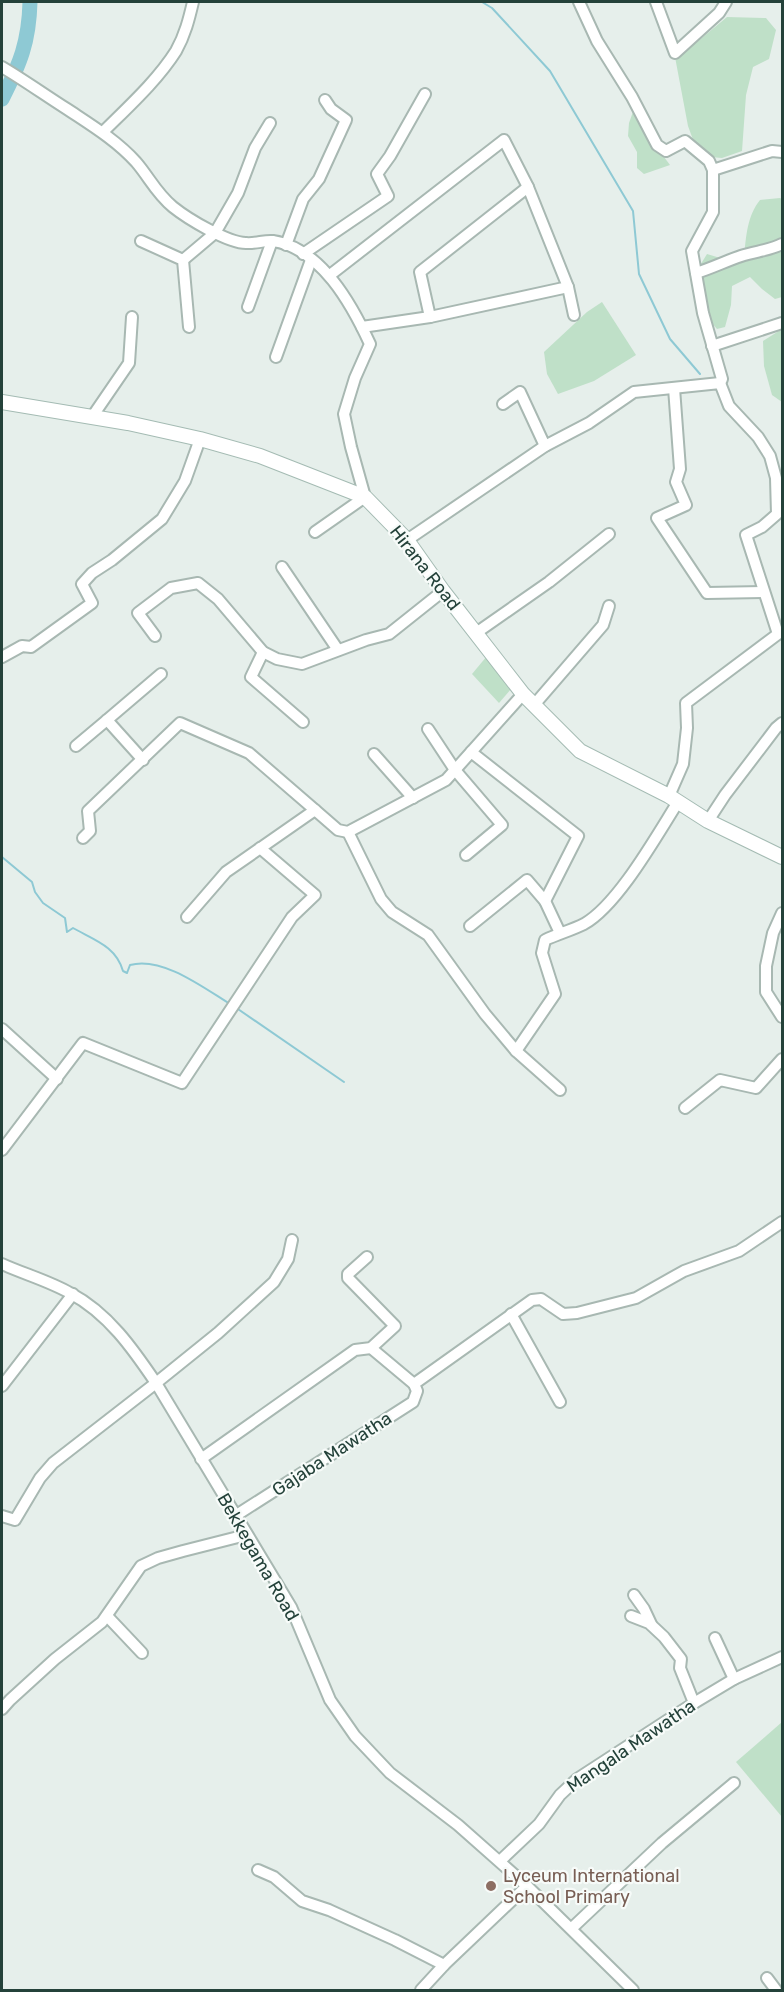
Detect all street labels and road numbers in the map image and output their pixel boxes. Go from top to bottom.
street label: Hirana Road [385,521,465,615]
street label: Gajaba Mawatha [268,1407,396,1501]
street label: Bekkegama Road [212,1489,304,1625]
street label: Mangala Mawatha [562,1695,700,1797]

